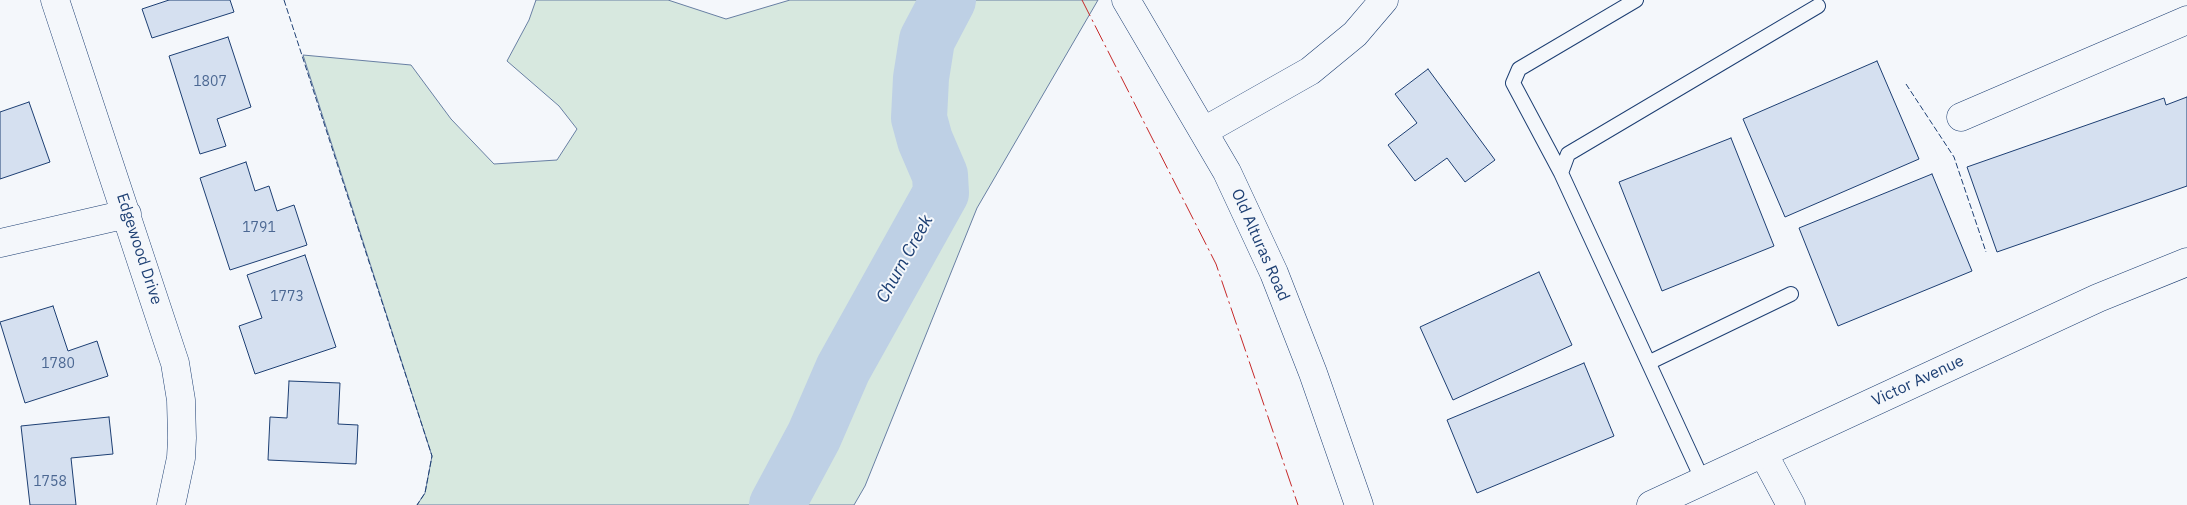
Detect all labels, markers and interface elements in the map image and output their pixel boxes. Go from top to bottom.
house number: 1807 [193,74,227,90]
street label: Old Alturas Road [1227,186,1293,304]
street label: Edgewood Drive [112,191,166,307]
water label: Churn Creek [872,211,938,307]
house number: 1791 [242,220,276,236]
house number: 1773 [270,289,304,305]
street label: Victor Avenue [1869,351,1967,411]
house number: 1780 [41,356,75,372]
house number: 1758 [33,474,67,490]

